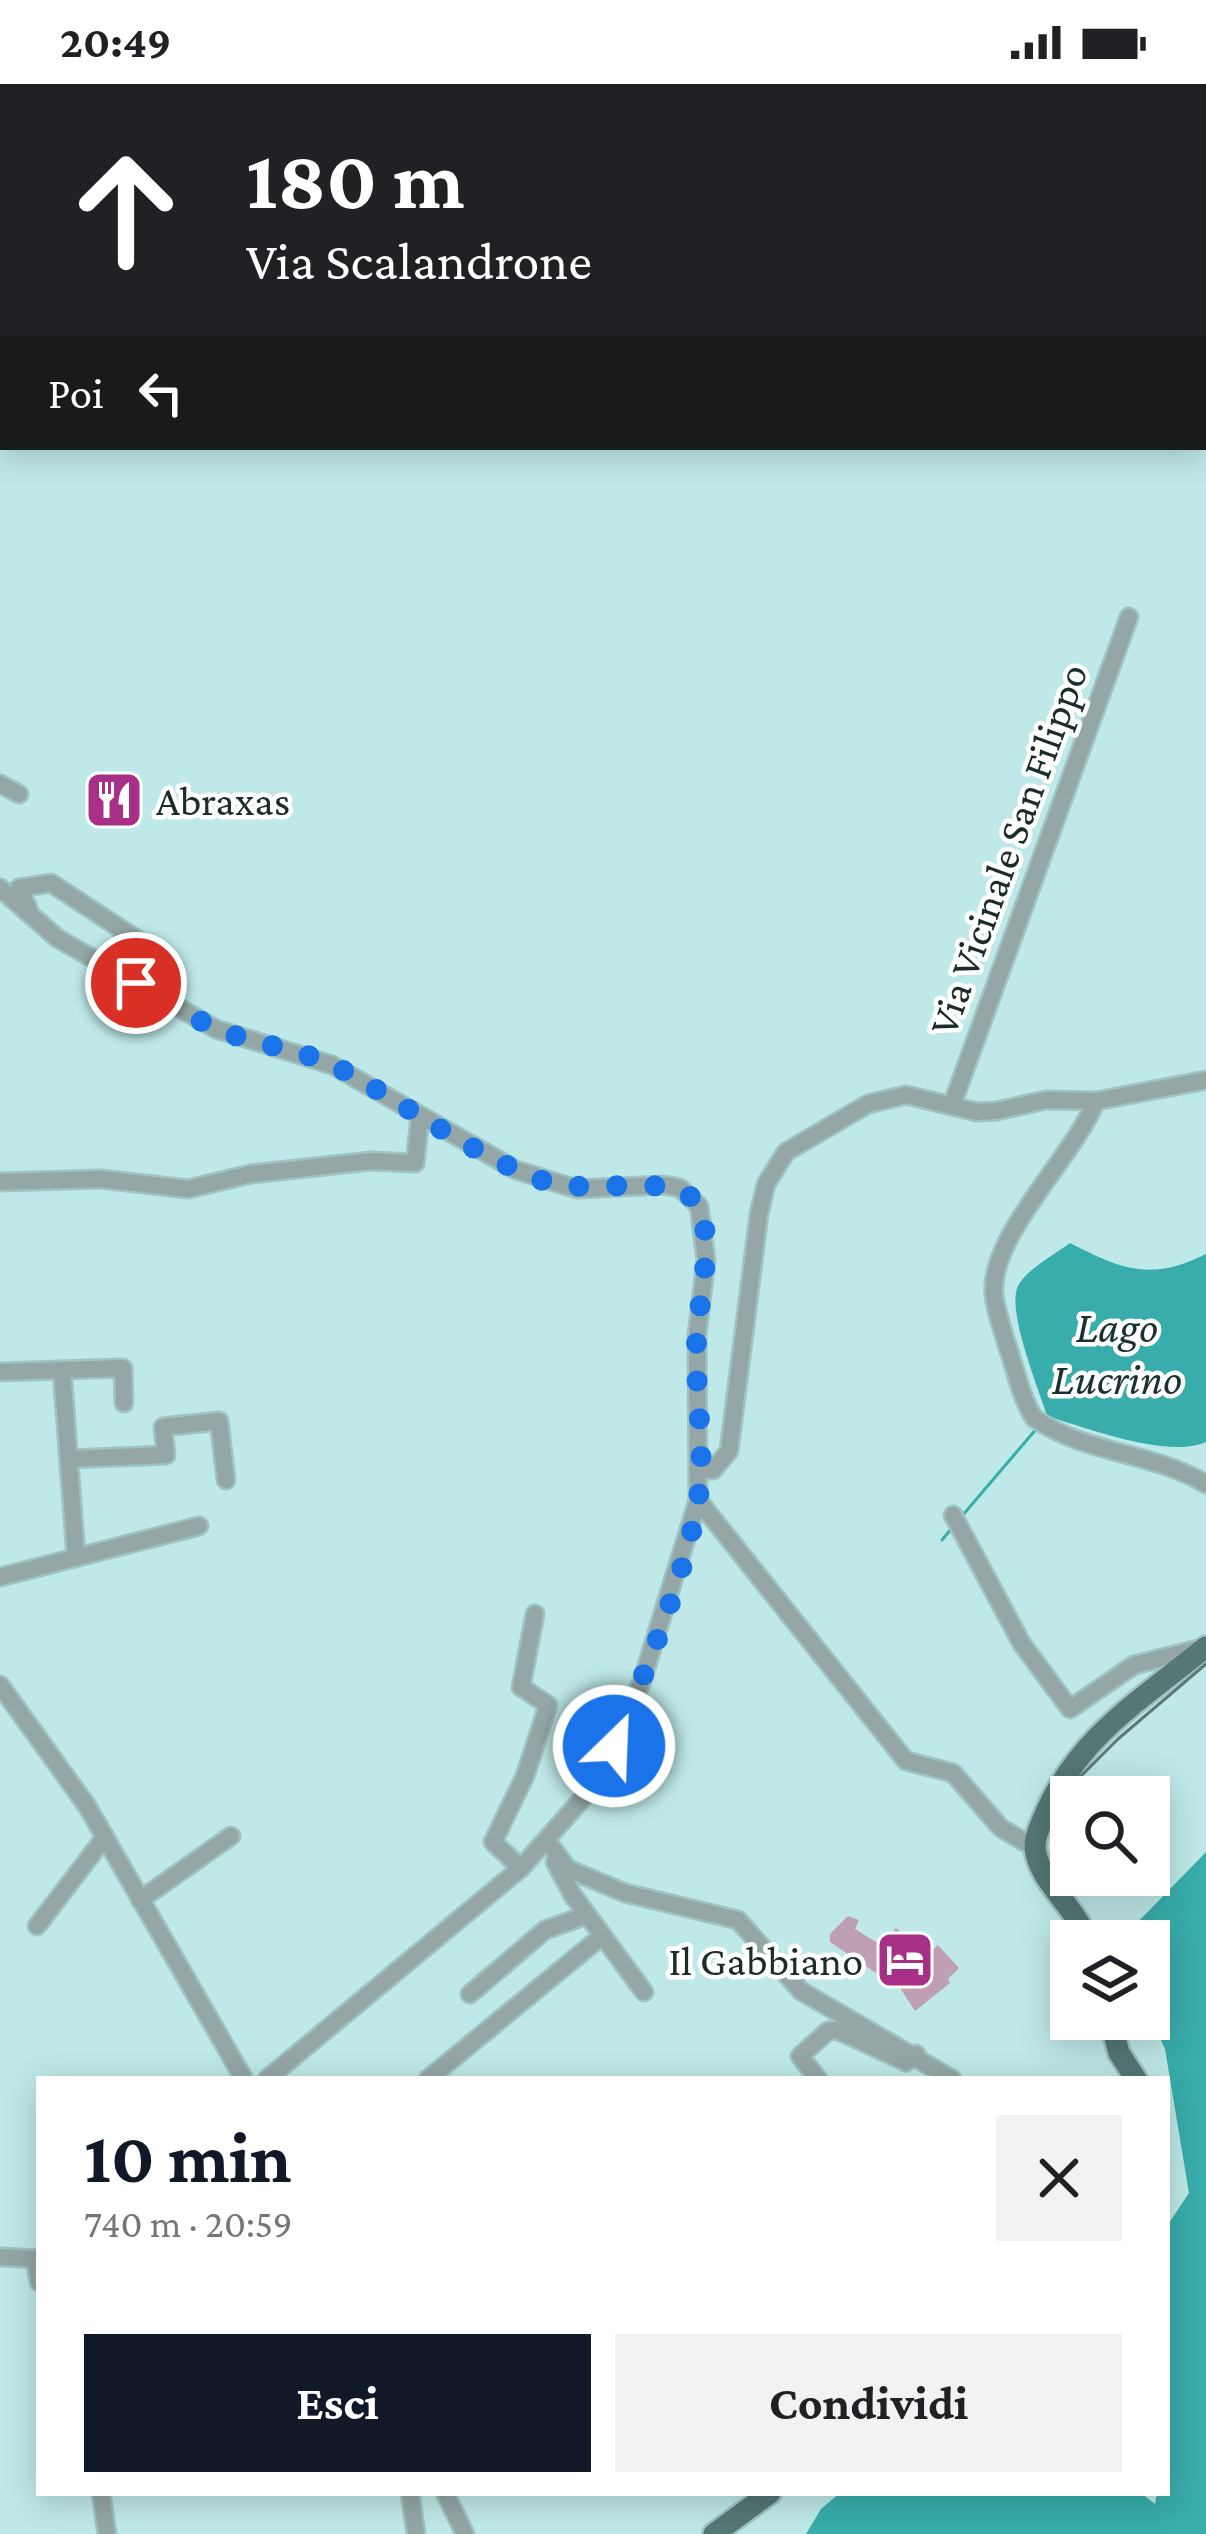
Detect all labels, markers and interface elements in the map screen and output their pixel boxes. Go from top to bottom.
text: 20:49 [60,17,171,67]
icon: ahead [48,132,204,288]
text: 180 m [246,133,465,226]
text: Via Scalandrone [246,231,592,291]
icon: left [128,360,194,426]
text: Poi [48,368,104,418]
street label: Via Vicinale San Filippo [918,657,1097,1041]
restaurant icon: Abraxas [83,769,145,831]
place label: Abraxas [156,777,290,824]
pin [85,932,187,1034]
icon: arrive [103,950,169,1016]
water label: Lago Lucrino [1052,1302,1182,1404]
position arrow [551,1683,677,1809]
map controls [1050,1776,1170,2040]
button: search [1050,1776,1170,1896]
button: layers [1050,1920,1170,2040]
hotel icon: Il Gabbiano [874,1929,936,1991]
place label: Il Gabbiano [668,1937,863,1984]
button: close [996,2115,1122,2241]
text: 10 min [84,2117,292,2197]
text: 740 m · 20:59 [84,2202,292,2245]
button: Esci [84,2334,591,2472]
button: Condividi [615,2334,1122,2472]

